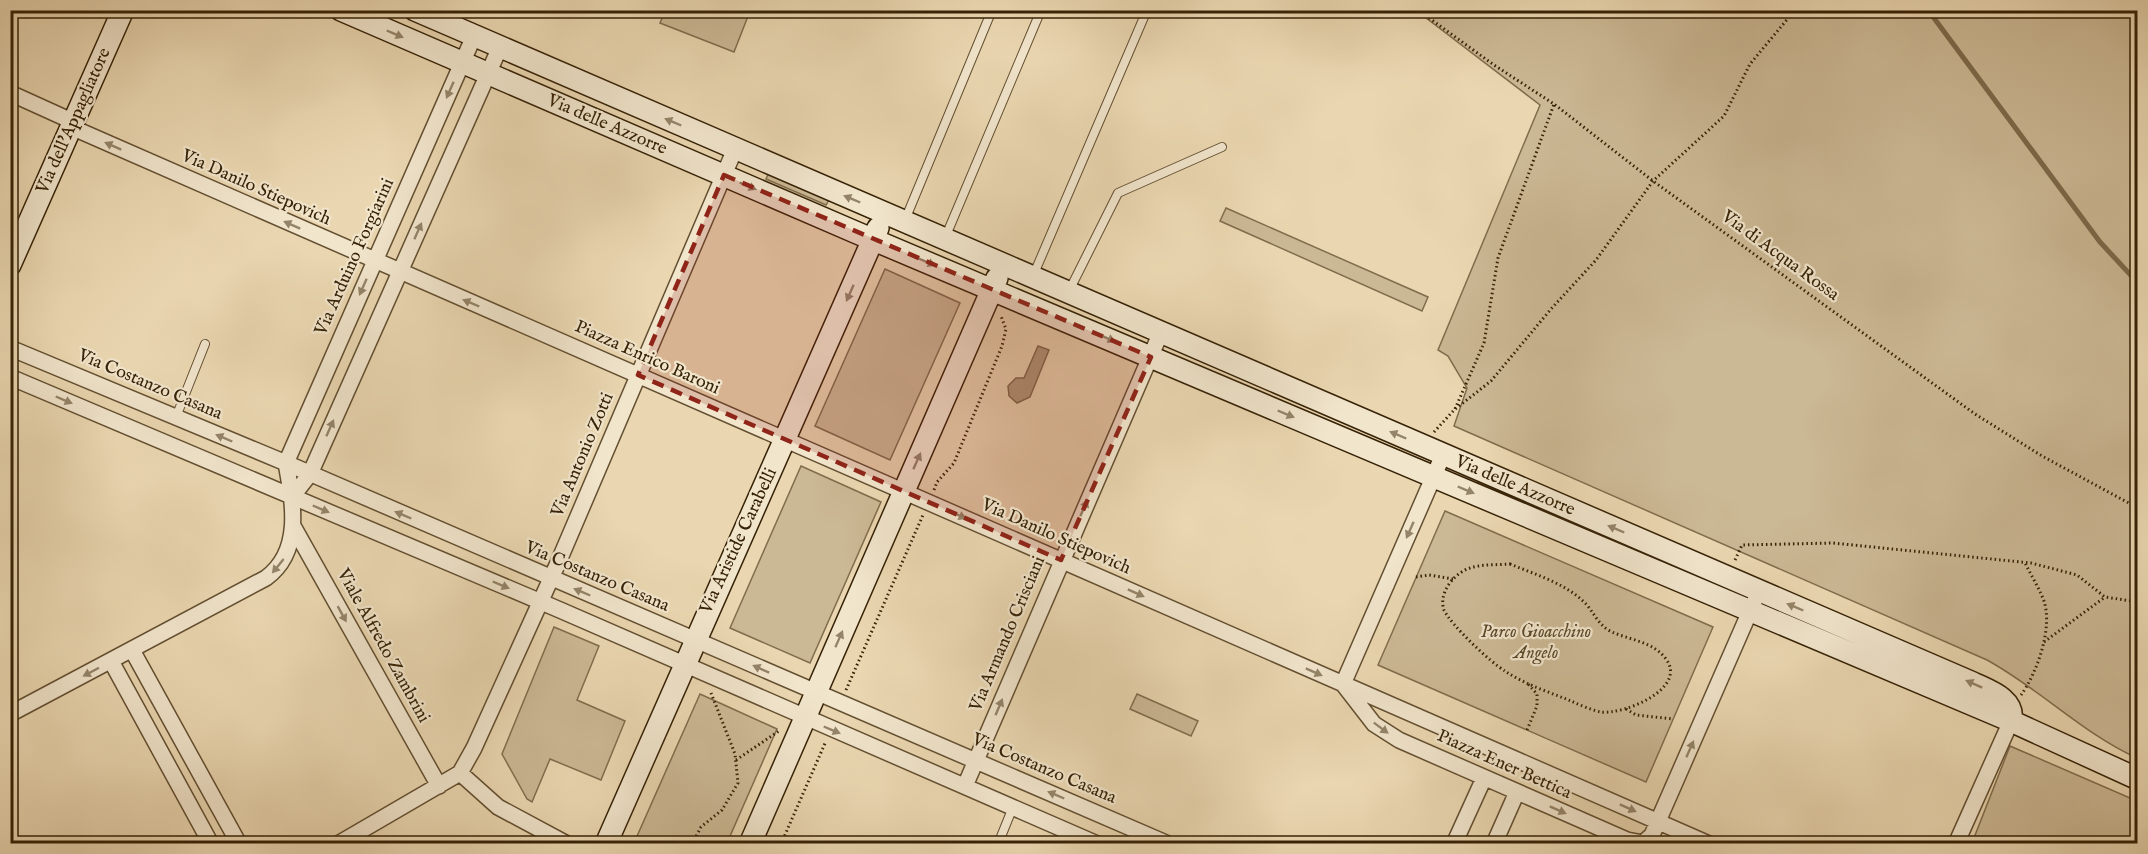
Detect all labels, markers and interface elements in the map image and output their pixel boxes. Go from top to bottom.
one-way arrow [387,29,404,38]
street label: Via dell'Appagliatore [31,44,117,199]
one-way arrow [446,81,455,98]
street label: Via delle Azzorre [543,89,670,161]
one-way arrow [664,117,682,127]
one-way arrow [105,142,122,151]
street label: Via Danilo Stiepovich [177,144,335,231]
street label: Via Arduino Forgiarini [310,175,400,340]
one-way arrow [739,181,757,191]
one-way arrow [844,195,861,204]
street label: Via di Acqua Rossa [1716,205,1844,307]
one-way arrow [283,220,301,229]
one-way arrow [414,222,423,239]
one-way arrow [919,257,937,267]
one-way arrow [358,278,367,296]
one-way arrow [845,284,854,302]
one-way arrow [462,297,480,307]
street label: Piazza Enrico Baroni [571,316,723,400]
one-way arrow [1098,333,1116,343]
street label: Via Costanzo Casana [73,344,226,426]
street label: Via Antonio Zotti [546,389,620,522]
one-way arrow [56,395,74,405]
one-way arrow [1278,409,1296,419]
one-way arrow [325,418,335,436]
one-way arrow [1389,430,1407,439]
one-way arrow [215,433,233,443]
street label: Via delle Azzorre [1451,450,1578,522]
one-way arrow [912,451,922,469]
street label: Via Aristide Carabelli [695,464,783,619]
one-way arrow [1457,486,1475,495]
street label: Via Danilo Stiepovich [977,493,1135,580]
one-way arrow [1079,500,1088,517]
one-way arrow [312,505,330,514]
one-way arrow [395,510,412,519]
one-way arrow [949,510,966,519]
one-way arrow [1405,522,1415,540]
one-way arrow [1607,525,1624,534]
street label: Via Costanzo Casana [520,536,673,618]
street label: Via Armando Crisciani [964,553,1051,716]
one-way arrow [272,559,284,574]
street label: Viale Alfredo Zambrini [331,564,435,727]
one-way arrow [492,580,510,590]
one-way arrow [573,587,591,597]
one-way arrow [1127,589,1145,599]
one-way arrow [1785,602,1803,612]
one-way arrow [337,606,348,622]
park label: Parco Gioacchino Angelo [1481,621,1591,665]
one-way arrow [834,631,843,648]
one-way arrow [752,664,770,674]
one-way arrow [82,667,99,677]
one-way arrow [1306,667,1323,676]
one-way arrow [1965,679,1982,688]
one-way arrow [994,698,1004,716]
one-way arrow [1373,722,1388,734]
one-way arrow [824,725,842,735]
street label: Piazza Ener Bettica [1433,725,1575,805]
street label: Via Costanzo Casana [967,728,1120,810]
one-way arrow [1685,740,1694,757]
one-way arrow [1047,790,1065,800]
one-way arrow [1619,804,1636,813]
one-way arrow [1549,805,1566,814]

